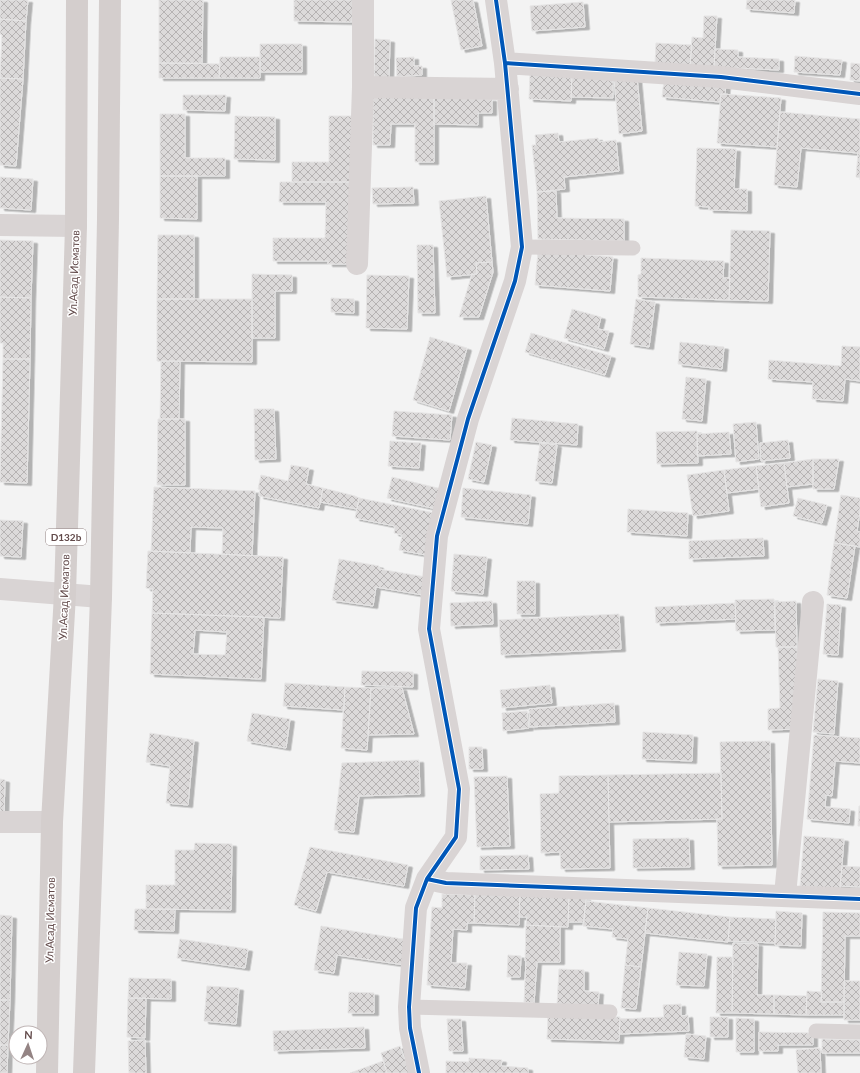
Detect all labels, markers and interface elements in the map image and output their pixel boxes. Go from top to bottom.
street label: Ул.Асад Исматов [66,230,81,316]
road number: D132b [46,529,86,545]
street label: Ул.Асад Исматов [56,554,71,640]
street label: Ул.Асад Исматов [42,877,57,963]
north arrow [8,1025,48,1065]
text: N [24,1028,33,1041]

